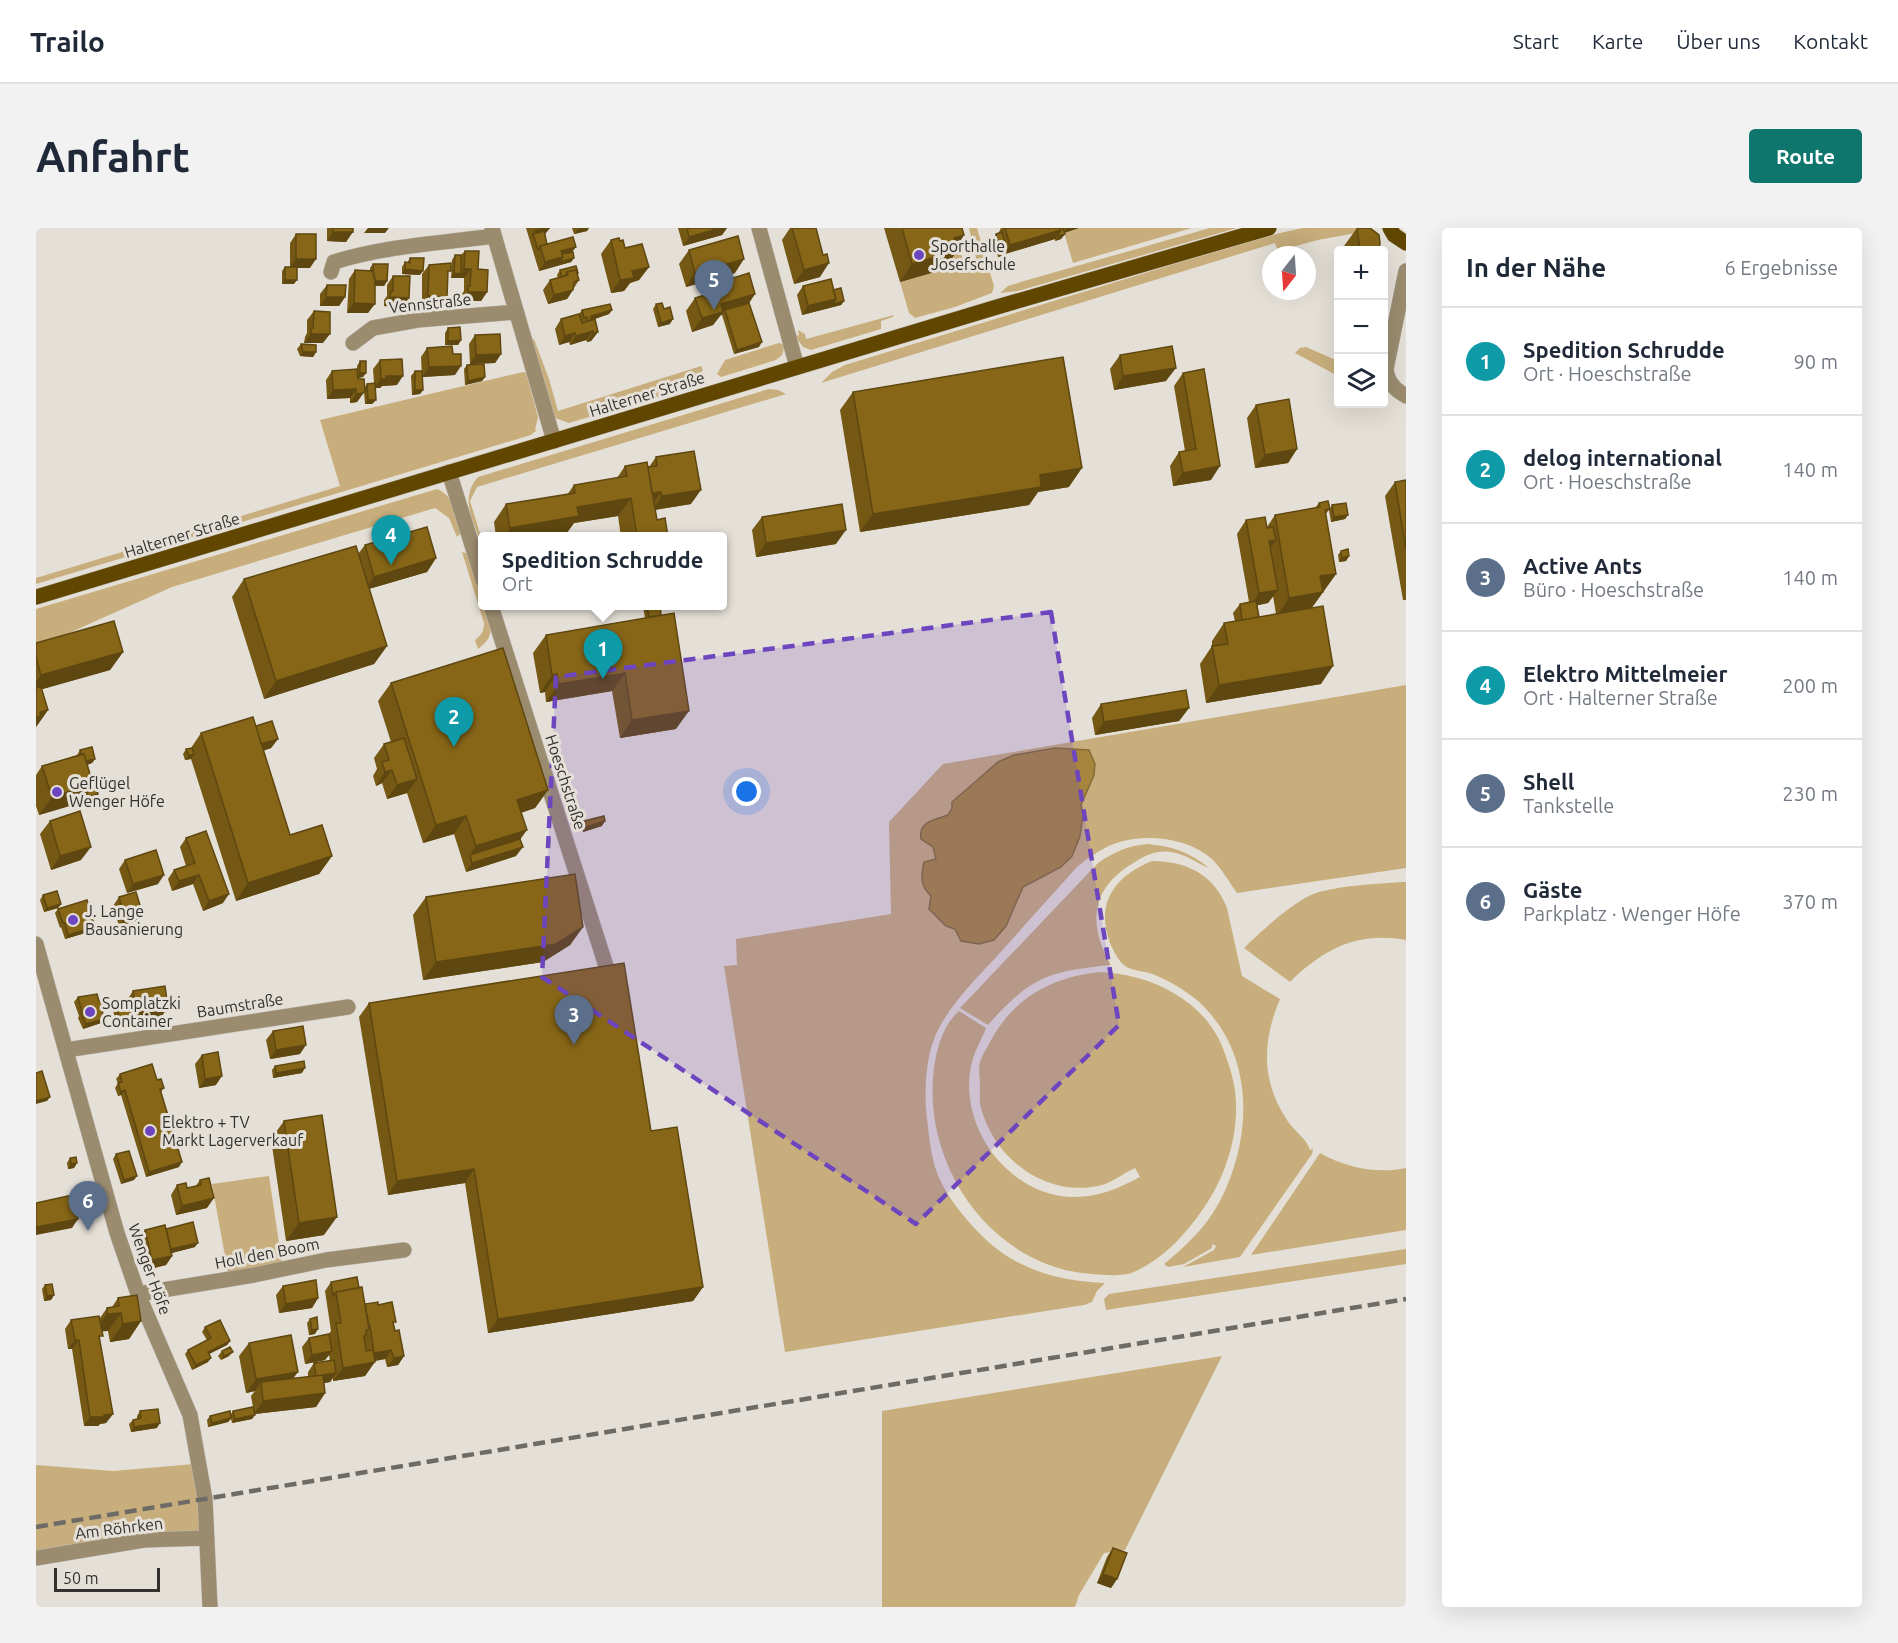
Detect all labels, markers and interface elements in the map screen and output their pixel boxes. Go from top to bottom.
text: Trailo [30,26,105,57]
text: Start [1513,29,1559,53]
text: Karte [1592,29,1643,53]
text: Über uns [1676,29,1760,53]
text: Kontakt [1793,29,1868,53]
button: Route [1749,129,1862,183]
text: Anfahrt [36,133,190,180]
place label: Sporthalle Josefschule [931,237,1016,273]
north arrow [1262,246,1316,300]
map controls [1334,246,1388,408]
button: + [1334,246,1388,300]
marker: Sporthalle Josefschule [912,248,926,262]
text: In der Nähe [1466,253,1606,282]
text: 6 Ergebnisse [1724,256,1838,279]
pin: 5 [694,260,734,310]
street label: Vennstraße [388,290,472,316]
button: − [1334,300,1388,354]
text: Spedition Schrudde [1523,337,1725,362]
text: 1 [1480,350,1491,373]
text: 90 m [1794,350,1838,373]
button: layers [1334,354,1388,408]
text: Ort · Hoeschstraße [1523,362,1692,385]
street label: Halterner Straße [587,368,707,420]
text: delog international [1523,445,1722,470]
text: 2 [1480,458,1491,481]
text: 140 m [1782,458,1838,481]
text: Ort · Hoeschstraße [1523,470,1692,493]
street label: Halterner Straße [122,509,242,561]
pin: 4 [372,516,410,565]
popup [478,532,727,610]
text: Spedition Schrudde [502,547,703,572]
text: Active Ants [1523,553,1642,578]
text: 3 [1480,566,1491,589]
text: 140 m [1782,566,1838,589]
text: Ort [502,572,533,595]
text: Büro · Hoeschstraße [1523,578,1704,601]
pin: 1 [584,630,622,679]
text: Elektro Mittelmeier [1523,661,1728,686]
text: 4 [1480,674,1491,697]
text: 200 m [1782,674,1838,697]
text: Ort · Halterner Straße [1523,686,1718,709]
pin: 2 [434,698,474,747]
street label: Hoeschstraße [542,732,590,832]
text: Shell [1523,769,1574,794]
place label: Geflügel Wenger Höfe [69,774,165,810]
your location [732,777,761,806]
text: 5 [1480,782,1491,805]
text: 230 m [1782,782,1838,805]
marker: Geflügel Wenger Höfe [50,785,64,799]
text: Tankstelle [1523,794,1614,817]
text: Gäste [1523,877,1582,902]
text: 6 [1480,890,1491,913]
text: 370 m [1782,890,1838,913]
place label: J. Lange Bausanierung [85,902,183,938]
text: Parkplatz · Wenger Höfe [1523,902,1741,925]
marker: J. Lange Bausanierung [66,913,80,927]
street label: Baumstraße [195,989,285,1021]
place label: Somplatzki Container [102,994,181,1030]
pin: 3 [554,996,594,1045]
marker: Somplatzki Container [83,1005,97,1019]
place label: Elektro + TV Markt Lagerverkauf [162,1113,304,1149]
marker: Elektro + TV Markt Lagerverkauf [143,1124,157,1138]
pin: 6 [68,1182,108,1231]
street label: Wenger Höfe [125,1221,175,1317]
street label: Holl den Boom [213,1234,321,1272]
street label: Am Röhrken [74,1514,164,1542]
scale bar [54,1565,160,1592]
text: 50 m [63,1569,99,1587]

